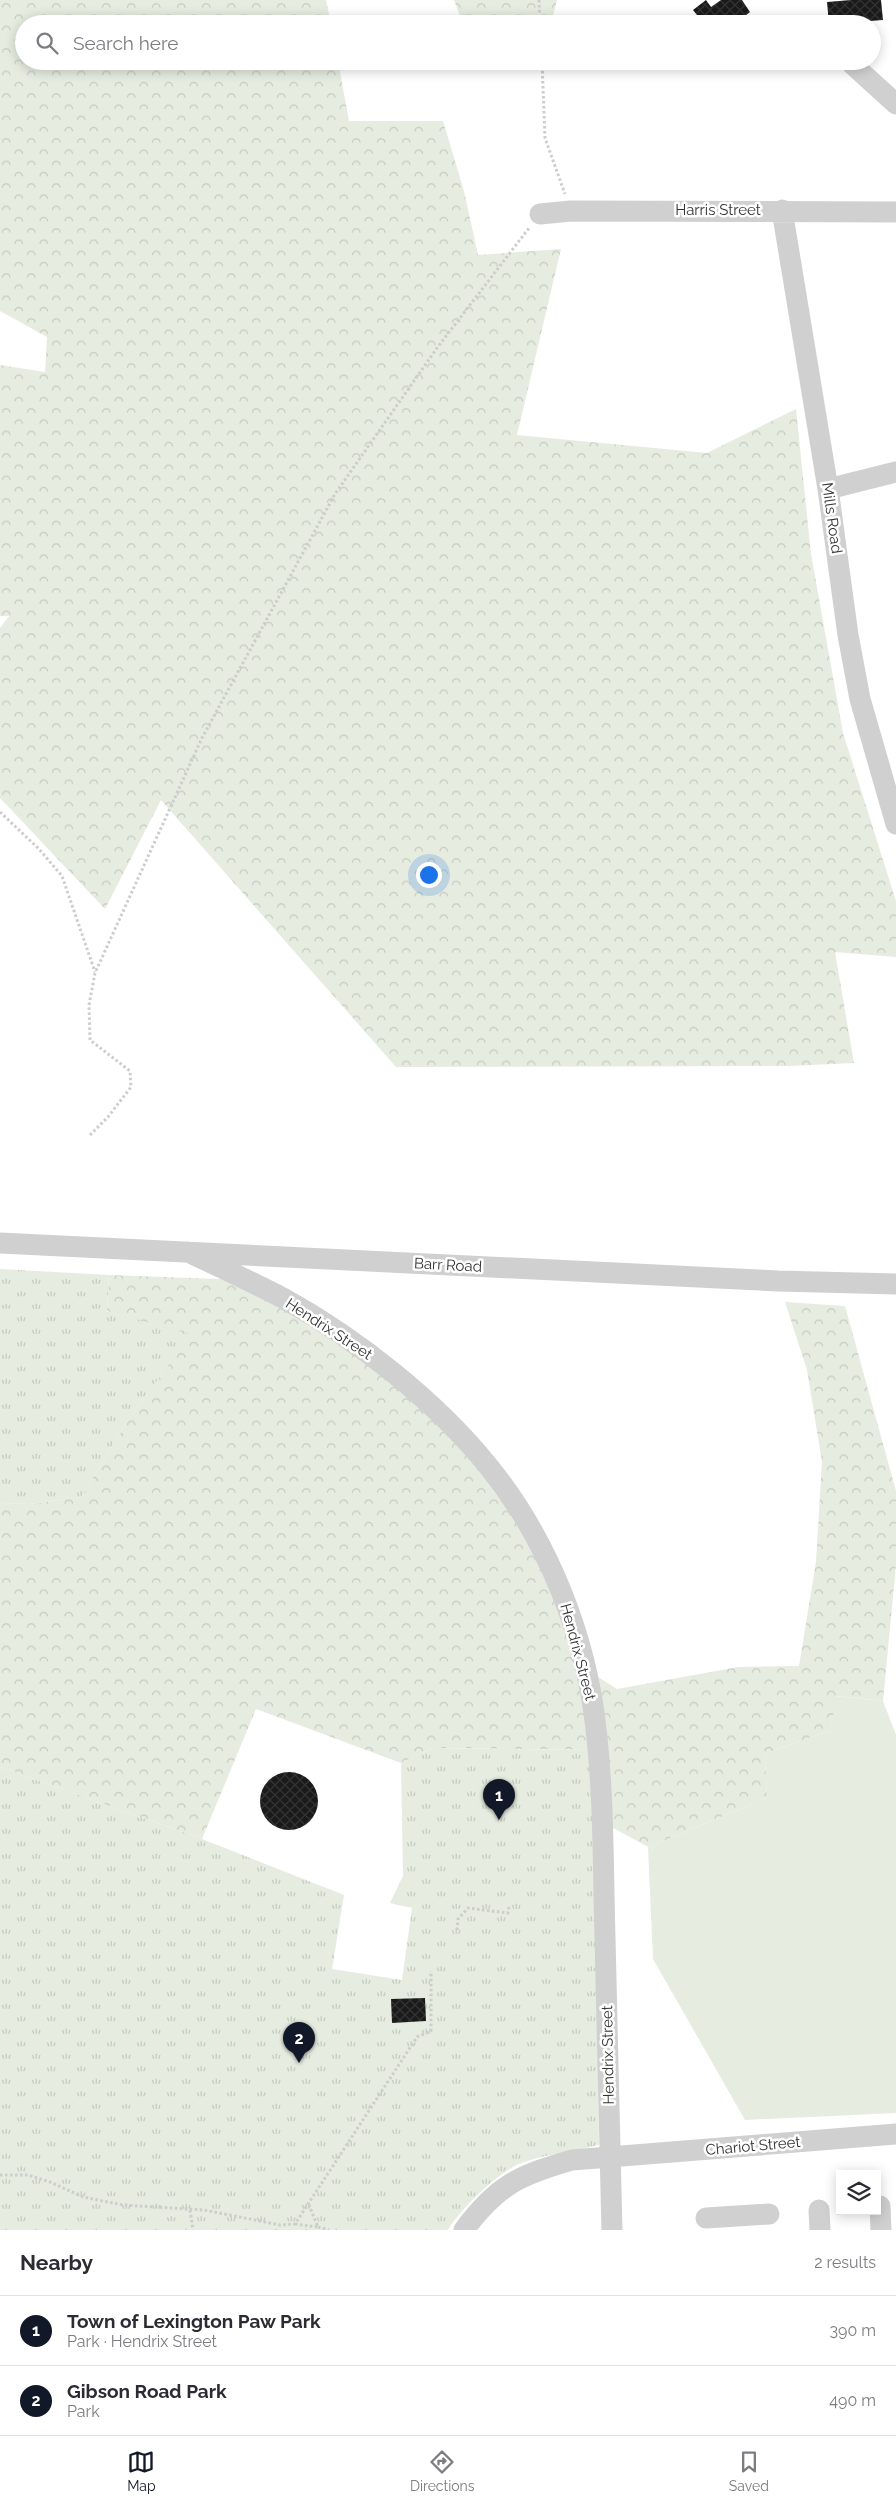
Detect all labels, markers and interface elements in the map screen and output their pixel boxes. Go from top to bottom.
search box [15,15,881,70]
icon: search [33,29,61,57]
text: Search here [73,32,179,54]
street label: Harris Street [675,201,761,219]
street label: Mills Road [818,481,846,555]
your location [416,862,442,888]
street label: Barr Road [413,1254,483,1276]
street label: Hendrix Street [282,1294,376,1364]
street label: Hendrix Street [556,1602,600,1702]
pin: 1 [483,1779,515,1820]
street label: Hendrix Street [598,2005,618,2105]
pin: 2 [283,2022,315,2063]
street label: Chariot Street [705,2133,801,2159]
map controls [836,2170,881,2215]
button: layers [836,2170,881,2215]
text: Nearby [20,2250,93,2275]
text: 2 results [814,2253,876,2272]
text: Town of Lexington Paw Park [67,2310,321,2332]
text: 1 [32,2321,40,2340]
text: 390 m [830,2321,876,2340]
text: Park · Hendrix Street [67,2332,217,2351]
text: Gibson Road Park [67,2380,227,2402]
text: 2 [31,2391,41,2410]
text: 490 m [829,2391,876,2410]
text: Park [67,2402,100,2421]
tab: Map [127,2448,156,2494]
tab: Directions [410,2448,475,2494]
tab: Saved [729,2448,769,2494]

